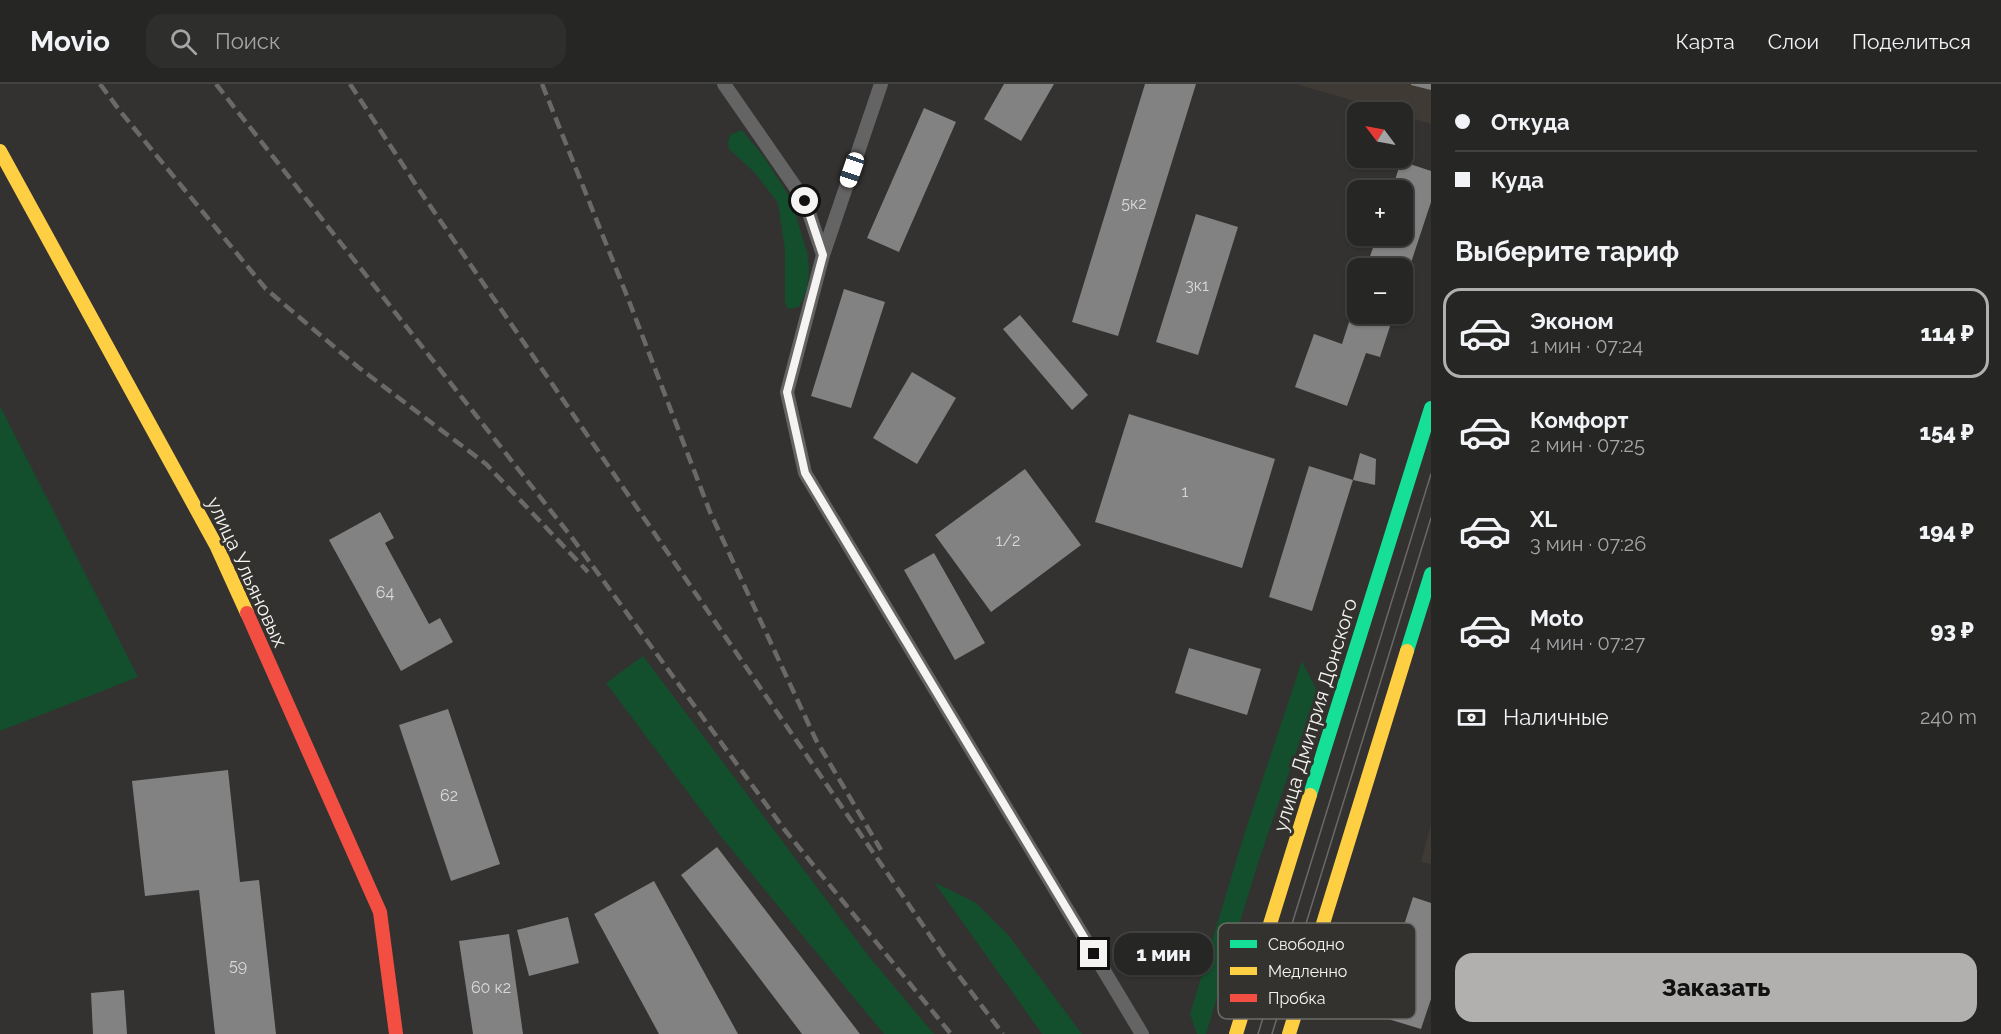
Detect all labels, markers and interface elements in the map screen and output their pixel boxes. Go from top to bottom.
search box [146,14,566,68]
text: Movio [30,25,110,58]
icon: search [167,25,200,58]
text: Поиск [215,28,280,54]
text: Карта [1676,29,1735,54]
text: Слои [1768,29,1819,54]
text: Поделиться [1852,29,1971,54]
north arrow [1347,102,1413,168]
map controls [1347,102,1413,324]
text: Откуда [1491,109,1570,135]
car [838,150,866,190]
text: Куда [1491,167,1544,193]
button: + [1347,180,1413,246]
route start [791,187,818,214]
house number: 5к2 [1121,194,1147,213]
text: Выберите тариф [1455,236,1679,267]
button: − [1347,258,1413,324]
house number: 3к1 [1185,276,1209,295]
icon: car [1458,306,1512,360]
text: Эконом [1530,308,1614,334]
text: 114 ₽ [1920,320,1974,346]
text: 1 мин · 07:24 [1530,334,1643,358]
icon: car [1458,405,1512,459]
text: Комфорт [1530,407,1628,433]
text: 154 ₽ [1920,419,1974,445]
text: 2 мин · 07:25 [1530,433,1645,457]
house number: 1 [1182,482,1189,501]
street label: улица Ульяновых [202,493,292,651]
icon: car [1458,504,1512,558]
text: XL [1530,506,1557,532]
text: 194 ₽ [1919,518,1974,544]
house number: 1/2 [996,531,1020,550]
text: 3 мин · 07:26 [1530,532,1646,556]
house number: 64 [376,583,394,602]
street label: улица Дмитрия Донского [1268,595,1362,835]
icon: car [1458,603,1512,657]
text: Moto [1530,605,1584,631]
text: 93 ₽ [1930,617,1974,643]
text: 4 мин · 07:27 [1530,631,1645,655]
icon: cash [1455,701,1488,734]
text: Наличные [1503,704,1609,730]
text: 240 m [1920,705,1977,729]
house number: 62 [440,786,458,805]
legend [1218,923,1416,1019]
callout: 1 мин [1115,933,1214,975]
text: Свободно [1268,935,1344,954]
route end [1080,940,1107,967]
text: 1 мин [1136,942,1191,966]
button: Заказать [1455,953,1977,1022]
house number: 59 [229,956,247,975]
text: Медленно [1268,962,1347,981]
house number: 60 к2 [471,978,511,997]
text: Пробка [1268,989,1326,1008]

